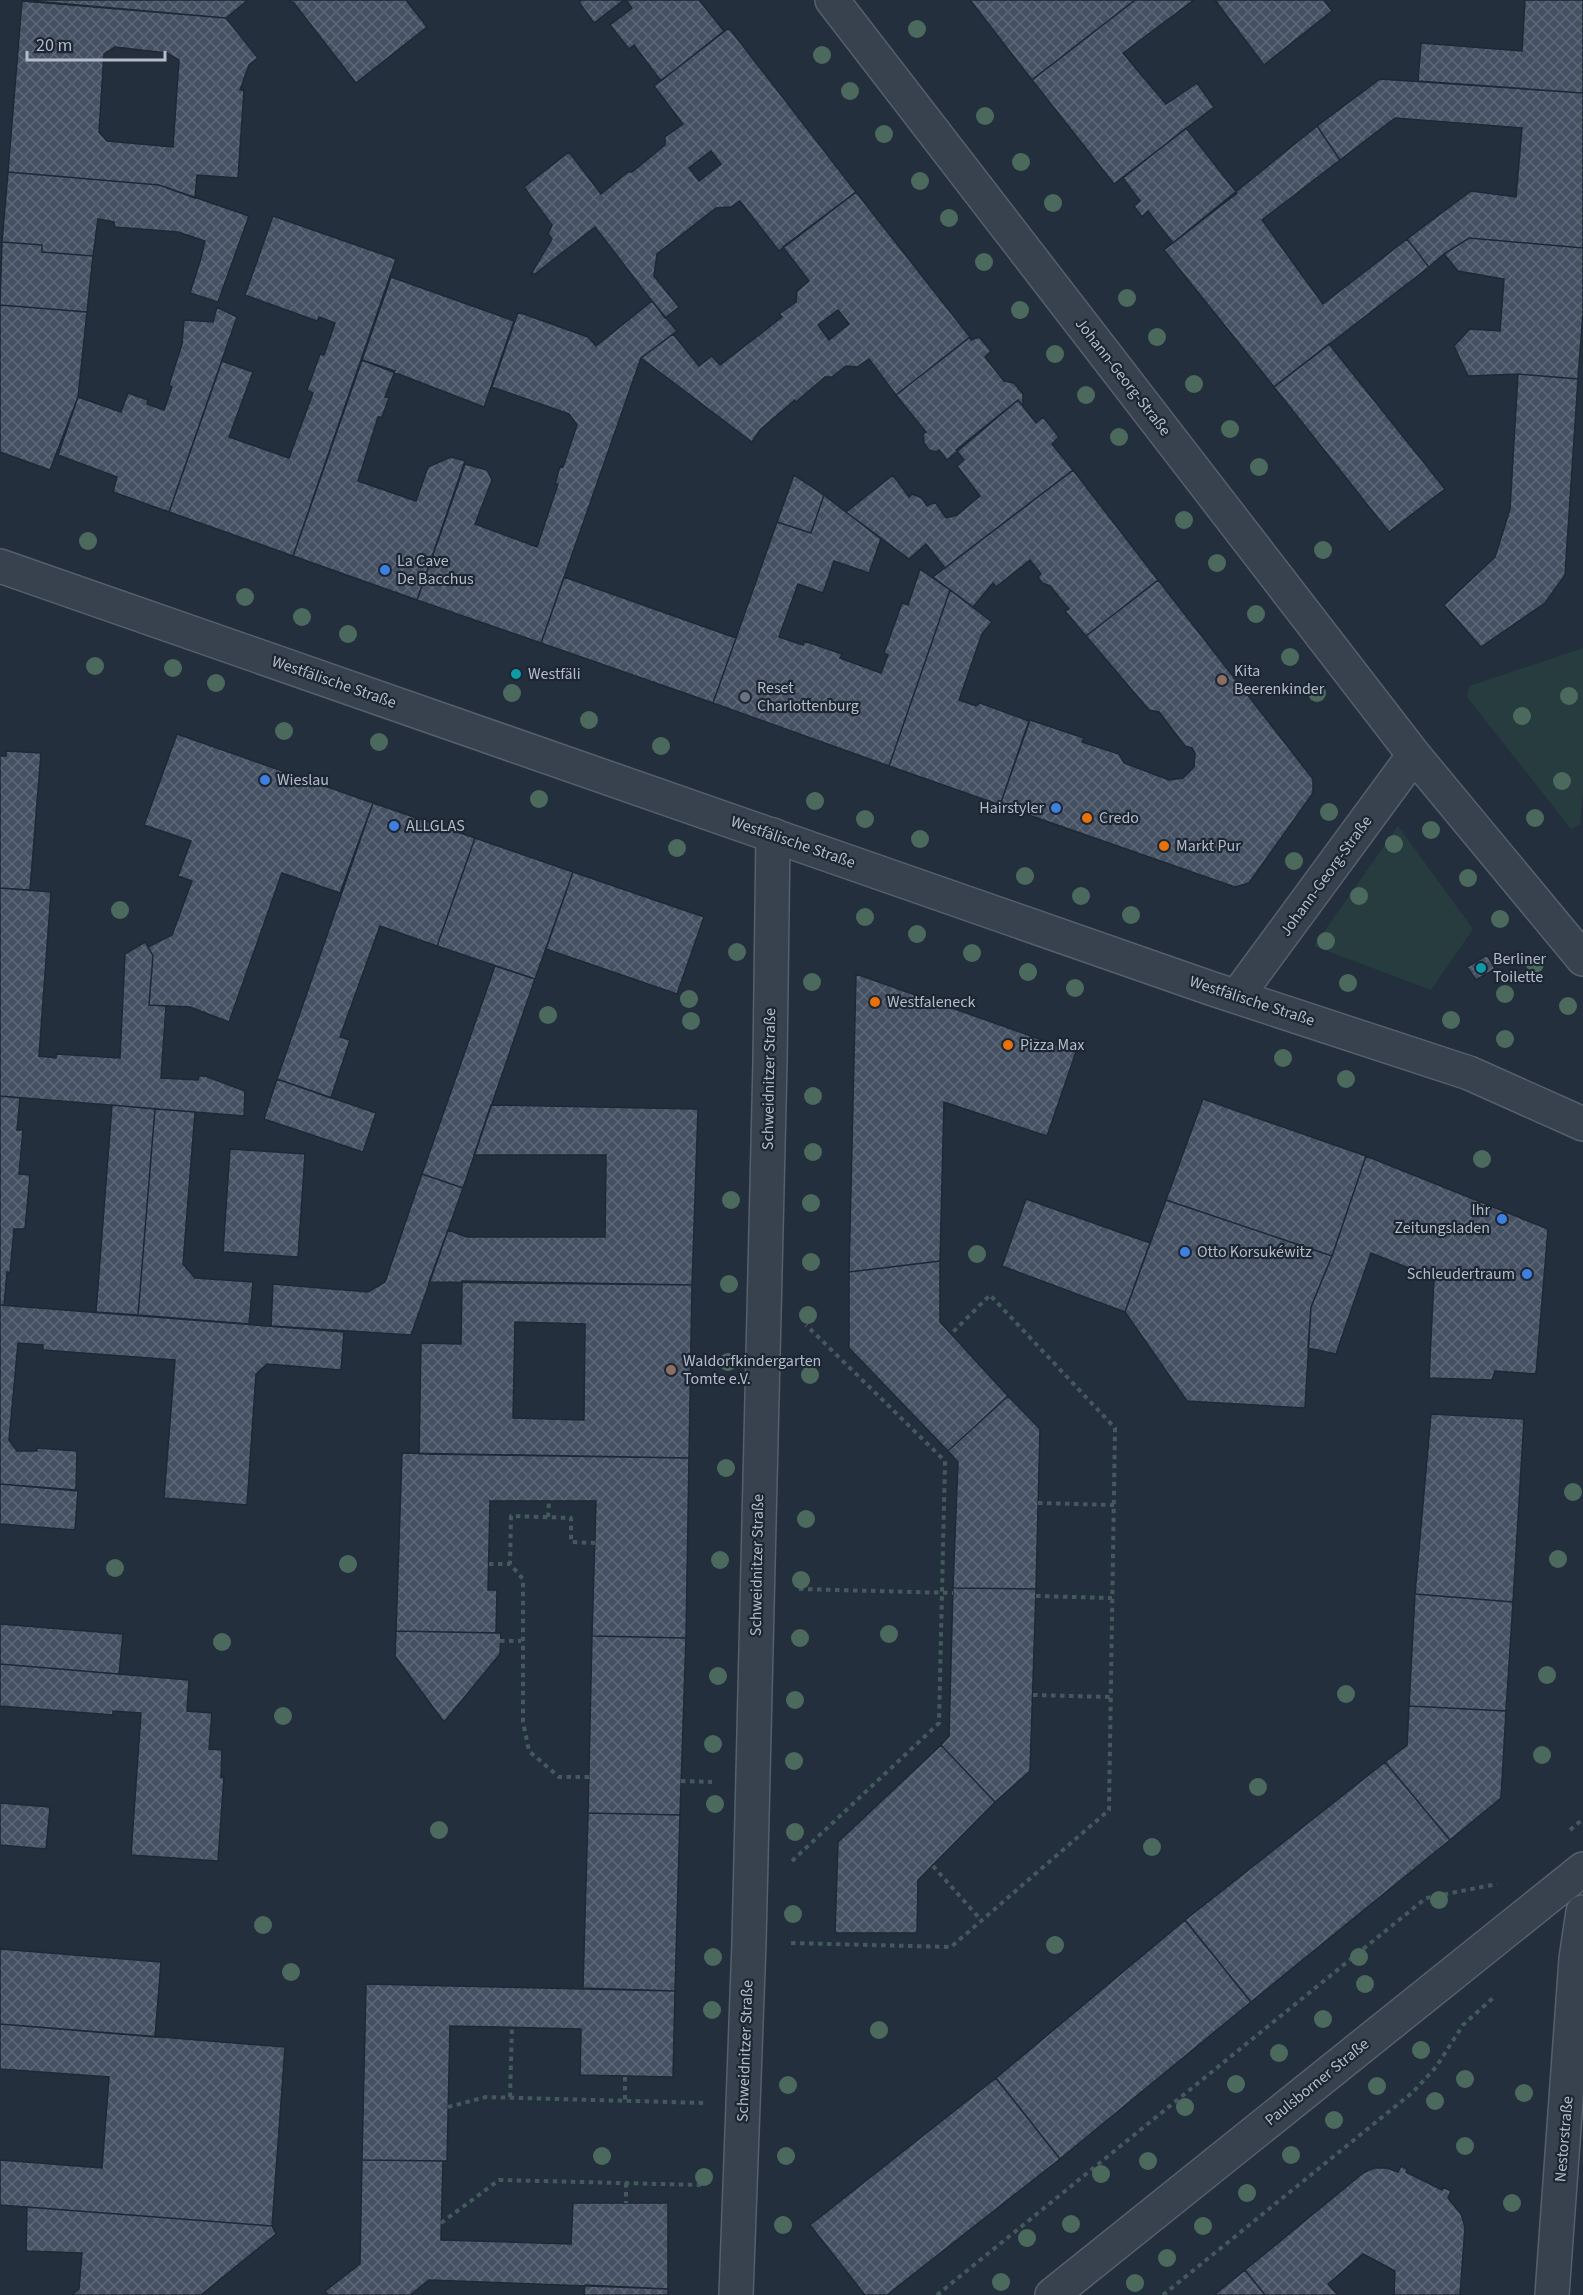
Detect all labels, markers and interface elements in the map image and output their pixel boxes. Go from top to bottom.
scale bar [27,24,165,62]
text: 20 m [36,33,72,58]
street label: Johann-Georg-Straße [1070,313,1176,441]
place label: La Cave De Bacchus [397,550,474,590]
marker: La Cave De Bacchus [378,563,392,577]
street label: Westfälische Straße [269,650,399,714]
place label: Kita Beerenkinder [1234,660,1325,700]
place label: Westfäli [528,663,581,685]
marker: Westfäli [509,667,523,681]
marker: Kita Beerenkinder [1215,673,1229,687]
place label: Reset Charlottenburg [757,677,859,717]
marker: Reset Charlottenburg [738,690,752,704]
place label: Wieslau [277,769,329,791]
marker: Wieslau [258,773,272,787]
place label: Hairstyler [979,797,1044,819]
marker: Hairstyler [1049,801,1063,815]
place label: Credo [1099,807,1139,829]
street label: Westfälische Straße [728,810,858,874]
marker: Credo [1080,811,1094,825]
street label: Johann-Georg-Straße [1275,811,1377,941]
place label: ALLGLAS [406,815,465,837]
marker: ALLGLAS [387,819,401,833]
place label: Markt Pur [1176,835,1241,857]
marker: Markt Pur [1157,839,1171,853]
place label: Berliner Toilette [1493,948,1547,988]
marker: Berliner Toilette [1474,961,1488,975]
street label: Westfälische Straße [1187,970,1317,1032]
place label: Westfaleneck [887,991,976,1013]
marker: Westfaleneck [868,995,882,1009]
street label: Schweidnitzer Straße [757,1008,781,1150]
place label: Pizza Max [1020,1034,1084,1056]
marker: Pizza Max [1001,1038,1015,1052]
place label: Ihr Zeitungsladen [1395,1199,1490,1239]
marker: Ihr Zeitungsladen [1495,1212,1509,1226]
place label: Otto Korsukéwitz [1197,1241,1312,1263]
marker: Otto Korsukéwitz [1178,1245,1192,1259]
place label: Schleudertraum [1407,1263,1515,1285]
marker: Schleudertraum [1520,1267,1534,1281]
place label: Waldorfkindergarten Tomte e.V. [683,1350,821,1390]
marker: Waldorfkindergarten Tomte e.V. [664,1363,678,1377]
street label: Schweidnitzer Straße [745,1494,769,1636]
street label: Schweidnitzer Straße [732,1980,758,2122]
street label: Paulsborner Straße [1260,2033,1374,2131]
street label: Nestorstraße [1549,2095,1579,2183]

